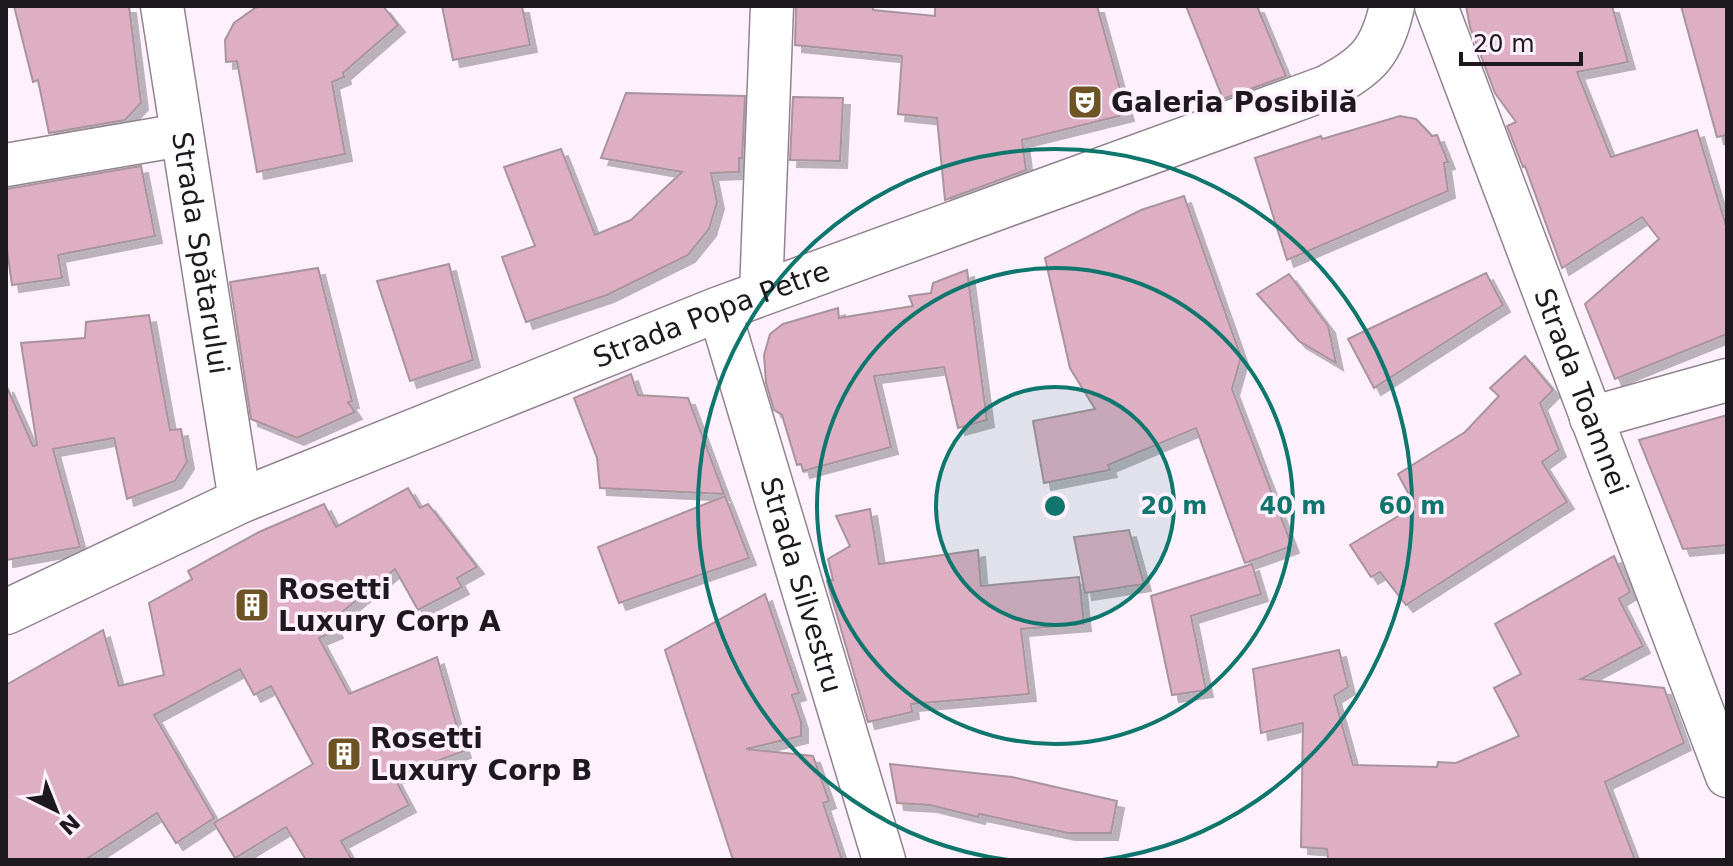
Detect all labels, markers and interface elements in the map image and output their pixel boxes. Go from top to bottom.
scale bar [1461,16,1581,66]
text: 20 m [1473,30,1535,58]
theatre icon: Galeria Posibilă [1066,83,1104,121]
place label: Galeria Posibilă [1111,86,1358,119]
street label: Strada Spătarului [165,130,236,376]
street label: Strada Popa Petre [588,254,834,375]
street label: Strada Toamnei [1527,284,1635,499]
street label: Strada Silvestru [753,473,849,697]
centre of rings [1041,492,1069,520]
text: 20 m [1141,492,1207,520]
text: 40 m [1260,492,1326,520]
text: 60 m [1379,492,1445,520]
place label: Rosetti Luxury Corp A [278,573,501,638]
building icon: Rosetti Luxury Corp A [233,586,271,624]
place label: Rosetti Luxury Corp B [370,722,592,787]
building icon: Rosetti Luxury Corp B [325,735,363,773]
north arrow [16,770,96,850]
text: N [54,809,85,840]

